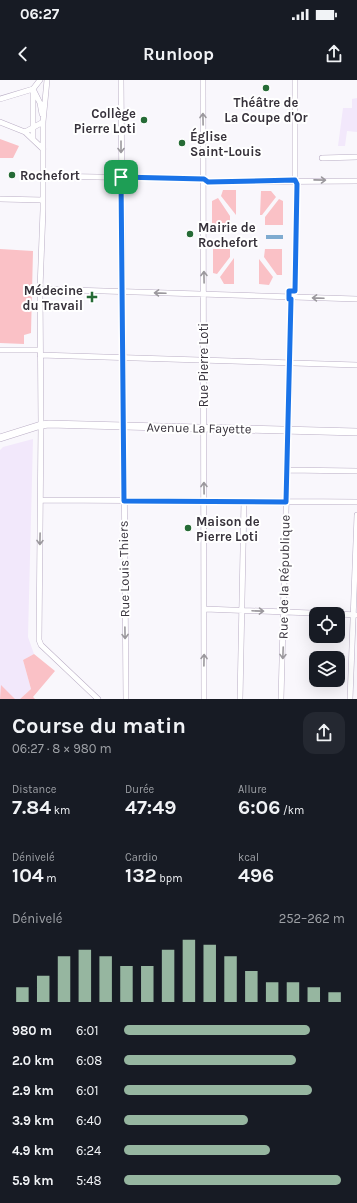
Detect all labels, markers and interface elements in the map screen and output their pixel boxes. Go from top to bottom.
text: 06:27 [20,5,59,23]
icon: back [12,43,34,65]
text: Runloop [143,43,214,65]
icon: share [323,43,345,65]
marker: Théâtre de La Coupe d'Or [261,83,271,93]
place label: Théâtre de La Coupe d'Or [224,95,309,125]
place label: Collège Pierre Loti [74,106,136,136]
one-way arrow [199,113,207,126]
marker: Collège Pierre Loti [139,115,149,125]
place label: Église Saint-Louis [190,127,261,159]
marker: Église Saint-Louis [177,138,187,148]
one-way arrow [117,140,125,153]
pin [104,160,138,194]
icon: arrive [110,166,132,188]
place label: Rochefort [20,168,80,183]
marker: Rochefort [7,170,17,180]
one-way arrow [313,177,326,184]
place label: Mairie de Rochefort [198,220,258,250]
marker: Mairie de Rochefort [185,229,195,239]
one-way arrow [200,271,207,284]
place label: Médecine du Travail [22,283,83,313]
one-way arrow [154,289,167,297]
marker: Médecine du Travail [86,291,98,303]
one-way arrow [312,294,325,301]
street label: Rue Pierre Loti [196,323,211,407]
street label: Avenue La Fayette [146,420,252,436]
one-way arrow [200,482,208,495]
place label: Maison de Pierre Loti [196,514,260,544]
street label: Rue de la République [275,514,294,639]
street label: Rue Louis Thiers [116,520,132,618]
marker: Maison de Pierre Loti [183,523,193,533]
one-way arrow [37,532,44,545]
one-way arrow [251,607,264,615]
map controls [309,607,345,687]
button: locate [309,607,345,643]
one-way arrow [121,626,129,639]
one-way arrow [279,646,286,659]
button: layers [309,651,345,687]
one-way arrow [200,654,208,667]
button: share [303,712,345,754]
text: Course du matin [12,713,186,739]
text: 06:27 · 8 × 980 m [12,741,112,756]
text: Distance [12,783,56,796]
text: Durée [125,783,154,796]
text: Allure [238,783,267,796]
text: 7.84 [12,796,51,819]
text: 47:49 [125,796,176,819]
text: 6:06 [238,796,280,819]
text: km [51,804,70,817]
text: /km [280,804,304,817]
text: Dénivelé [12,851,55,864]
text: Cardio [125,851,158,864]
text: kcal [238,851,259,864]
text: 104 [12,864,44,887]
text: 132 [125,864,157,887]
text: 496 [238,864,274,887]
text: m [44,872,57,885]
text: bpm [157,872,183,885]
text: Dénivelé [12,911,63,926]
text: 252–262 m [279,911,345,926]
text: 980 m [12,1023,52,1038]
text: 6:01 [76,1023,98,1038]
text: 2.0 km [12,1053,54,1068]
text: 6:08 [76,1053,102,1068]
text: 2.9 km [12,1083,54,1098]
text: 6:01 [76,1083,98,1098]
text: 3.9 km [12,1113,54,1128]
text: 6:40 [76,1113,101,1128]
text: 4.9 km [12,1143,54,1158]
text: 6:24 [76,1143,101,1158]
text: 5.9 km [12,1173,54,1188]
text: 5:48 [76,1173,102,1188]

